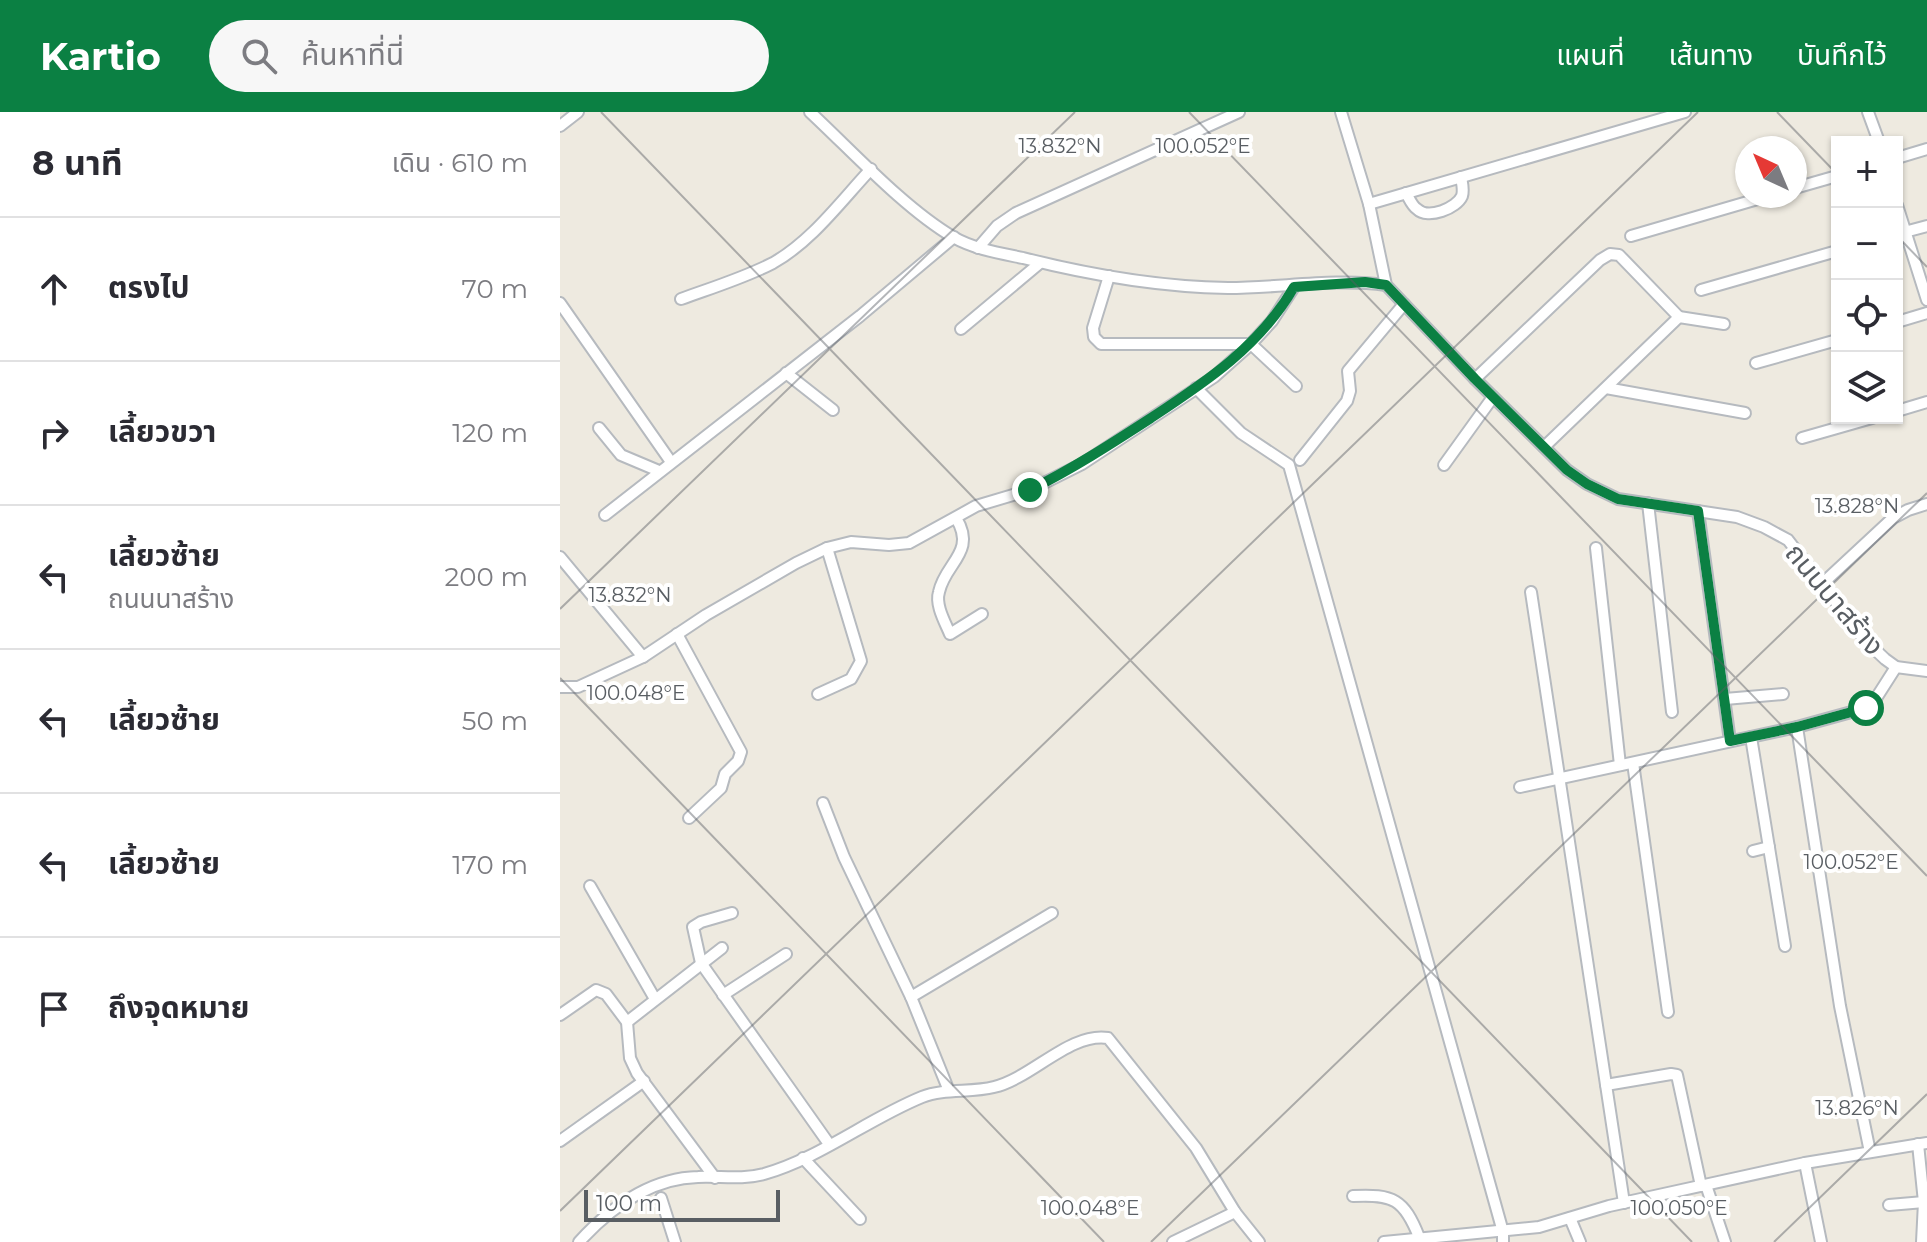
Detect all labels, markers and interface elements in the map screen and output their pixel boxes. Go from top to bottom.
search box [209,20,769,92]
text: Kartio [40,33,161,80]
icon: search [237,34,281,78]
text: ค้นหาที่นี่ [301,36,404,73]
text: แผนที่ [1556,38,1624,72]
text: เส้นทาง [1668,38,1753,72]
text: บันทึกไว้ [1797,38,1887,72]
text: 13.832°N [1019,134,1101,158]
text: 100.052°E [1155,134,1251,158]
north arrow [1735,136,1807,208]
map controls [1831,136,1903,424]
button: + [1831,136,1903,208]
text: 8 นาที [32,142,123,184]
text: เดิน · 610 m [392,147,528,179]
button: − [1831,208,1903,280]
icon: ahead [32,267,76,311]
text: ตรงไป [108,269,190,306]
text: 70 m [462,273,528,305]
button: locate [1831,280,1903,352]
button: layers [1831,352,1903,424]
icon: right [32,411,76,455]
text: เลี้ยวขวา [108,413,216,450]
text: 120 m [452,417,528,449]
route end [1012,472,1048,508]
text: 13.828°N [1815,494,1899,518]
street label: ถนนนาสร้าง [1778,536,1892,662]
text: เลี้ยวซ้าย [108,537,220,574]
icon: left [32,555,76,599]
text: 200 m [444,561,528,593]
text: ถนนนาสร้าง [108,583,234,615]
text: 13.832°N [589,583,671,607]
text: 100.048°E [587,681,685,705]
route start [1848,690,1884,726]
icon: left [32,699,76,743]
text: เลี้ยวซ้าย [108,701,220,738]
text: 50 m [462,705,528,737]
icon: left [32,843,76,887]
text: เลี้ยวซ้าย [108,845,220,882]
text: 170 m [452,849,528,881]
text: 100.052°E [1803,850,1899,874]
icon: arrive [32,987,76,1031]
text: ถึงจุดหมาย [108,989,249,1026]
text: 13.826°N [1815,1096,1899,1120]
scale bar [584,1186,780,1222]
text: 100 m [596,1190,662,1217]
text: 100.048°E [1041,1196,1139,1220]
text: 100.050°E [1630,1196,1728,1220]

